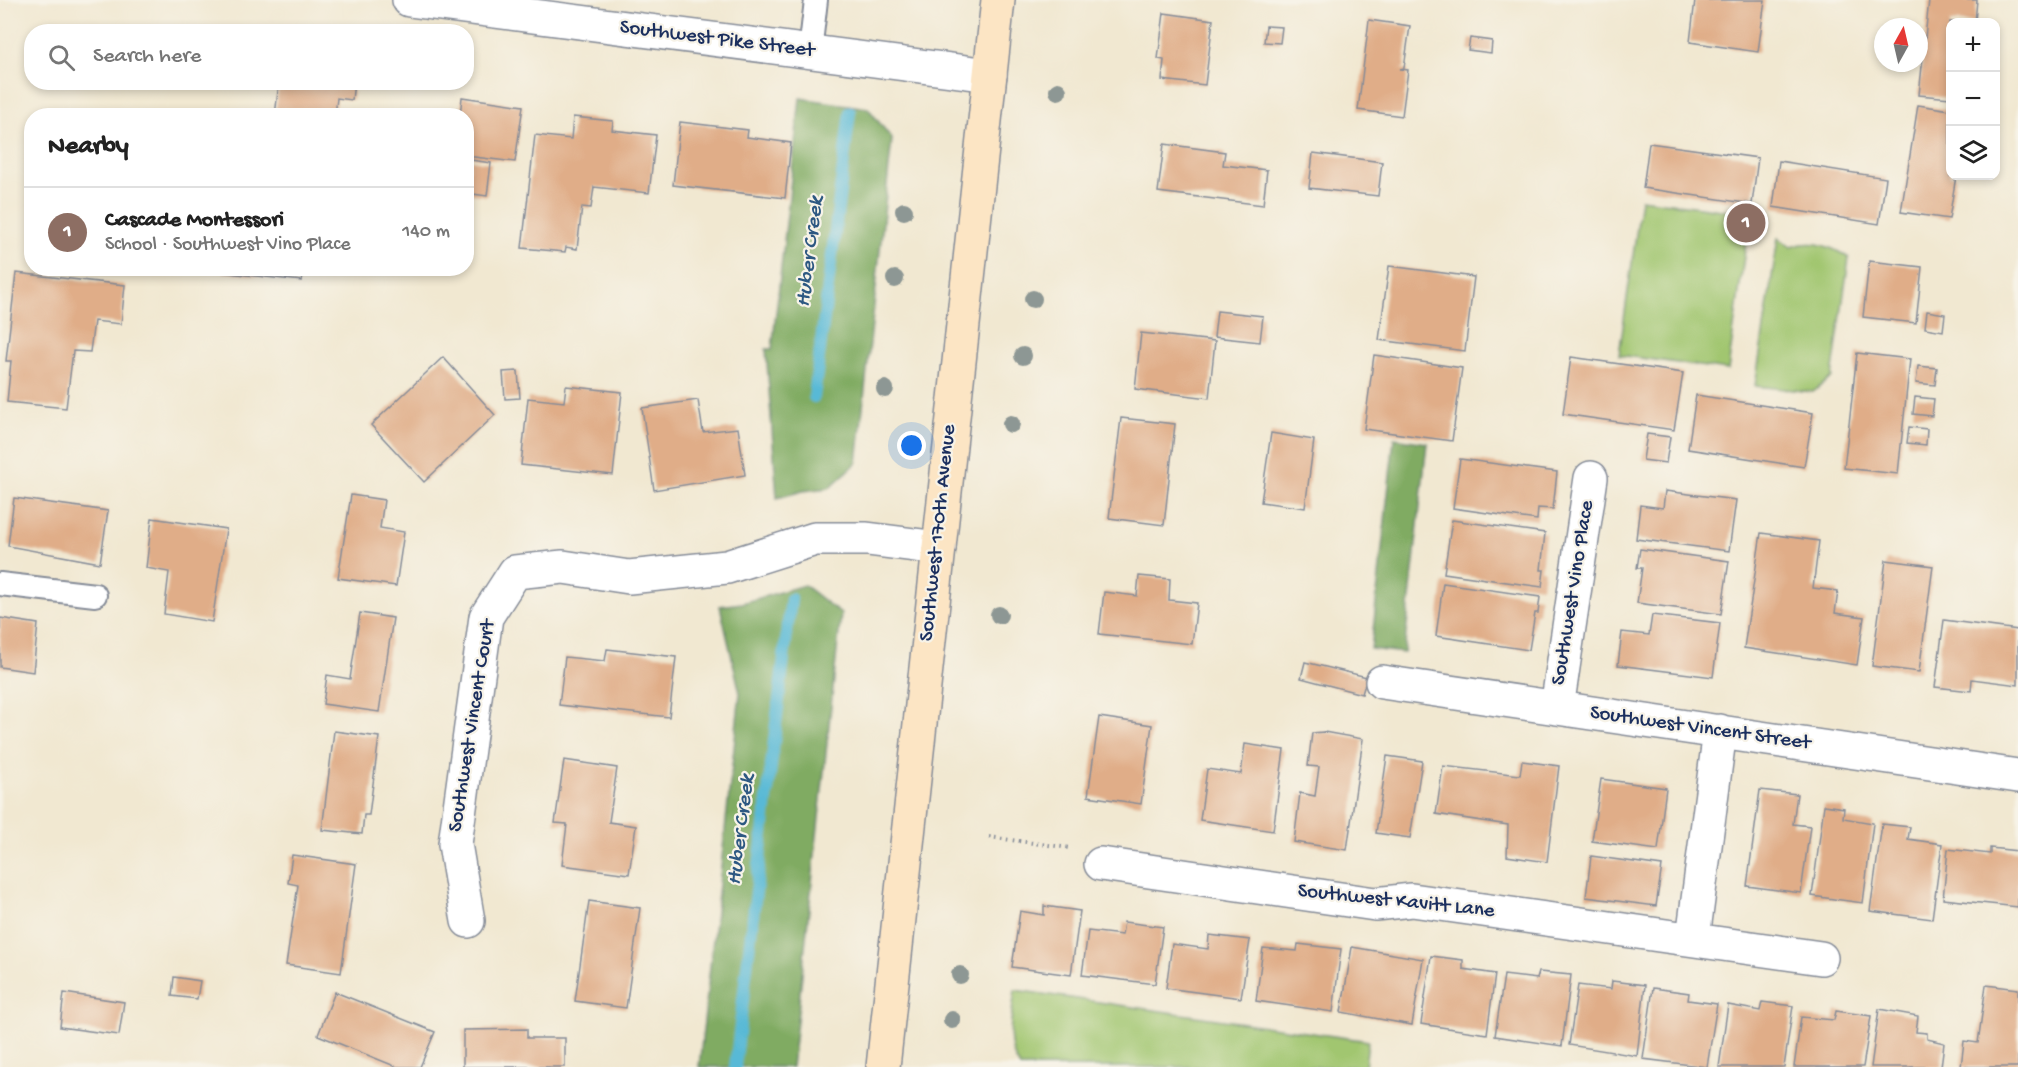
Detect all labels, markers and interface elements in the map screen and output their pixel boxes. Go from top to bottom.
street label: Southwest Pike Street [618,16,818,65]
north arrow [1874,18,1928,72]
map controls [1946,18,2000,180]
button: + [1946,18,2000,72]
search box [24,24,474,90]
icon: search [45,41,78,74]
text: Search here [93,44,201,70]
button: − [1946,72,2000,126]
button: layers [1946,126,2000,180]
text: Nearby [48,132,129,163]
water label: Huber Creek [791,193,831,309]
pin: 1 [1726,200,1766,246]
text: Cascade Montessori [105,208,284,234]
text: 1 [63,221,72,244]
text: 140 m [402,221,450,244]
text: School · Southwest Vino Place [105,234,351,257]
street label: Southwest 170th Avenue [915,422,963,643]
your location [897,431,926,460]
street label: Southwest Vino Place [1547,498,1601,687]
street label: Southwest Vincent Court [444,616,503,834]
street label: Southwest Vincent Street [1588,701,1814,757]
water label: Huber Creek [722,771,762,887]
street label: Southwest Kavitt Lane [1296,879,1497,925]

